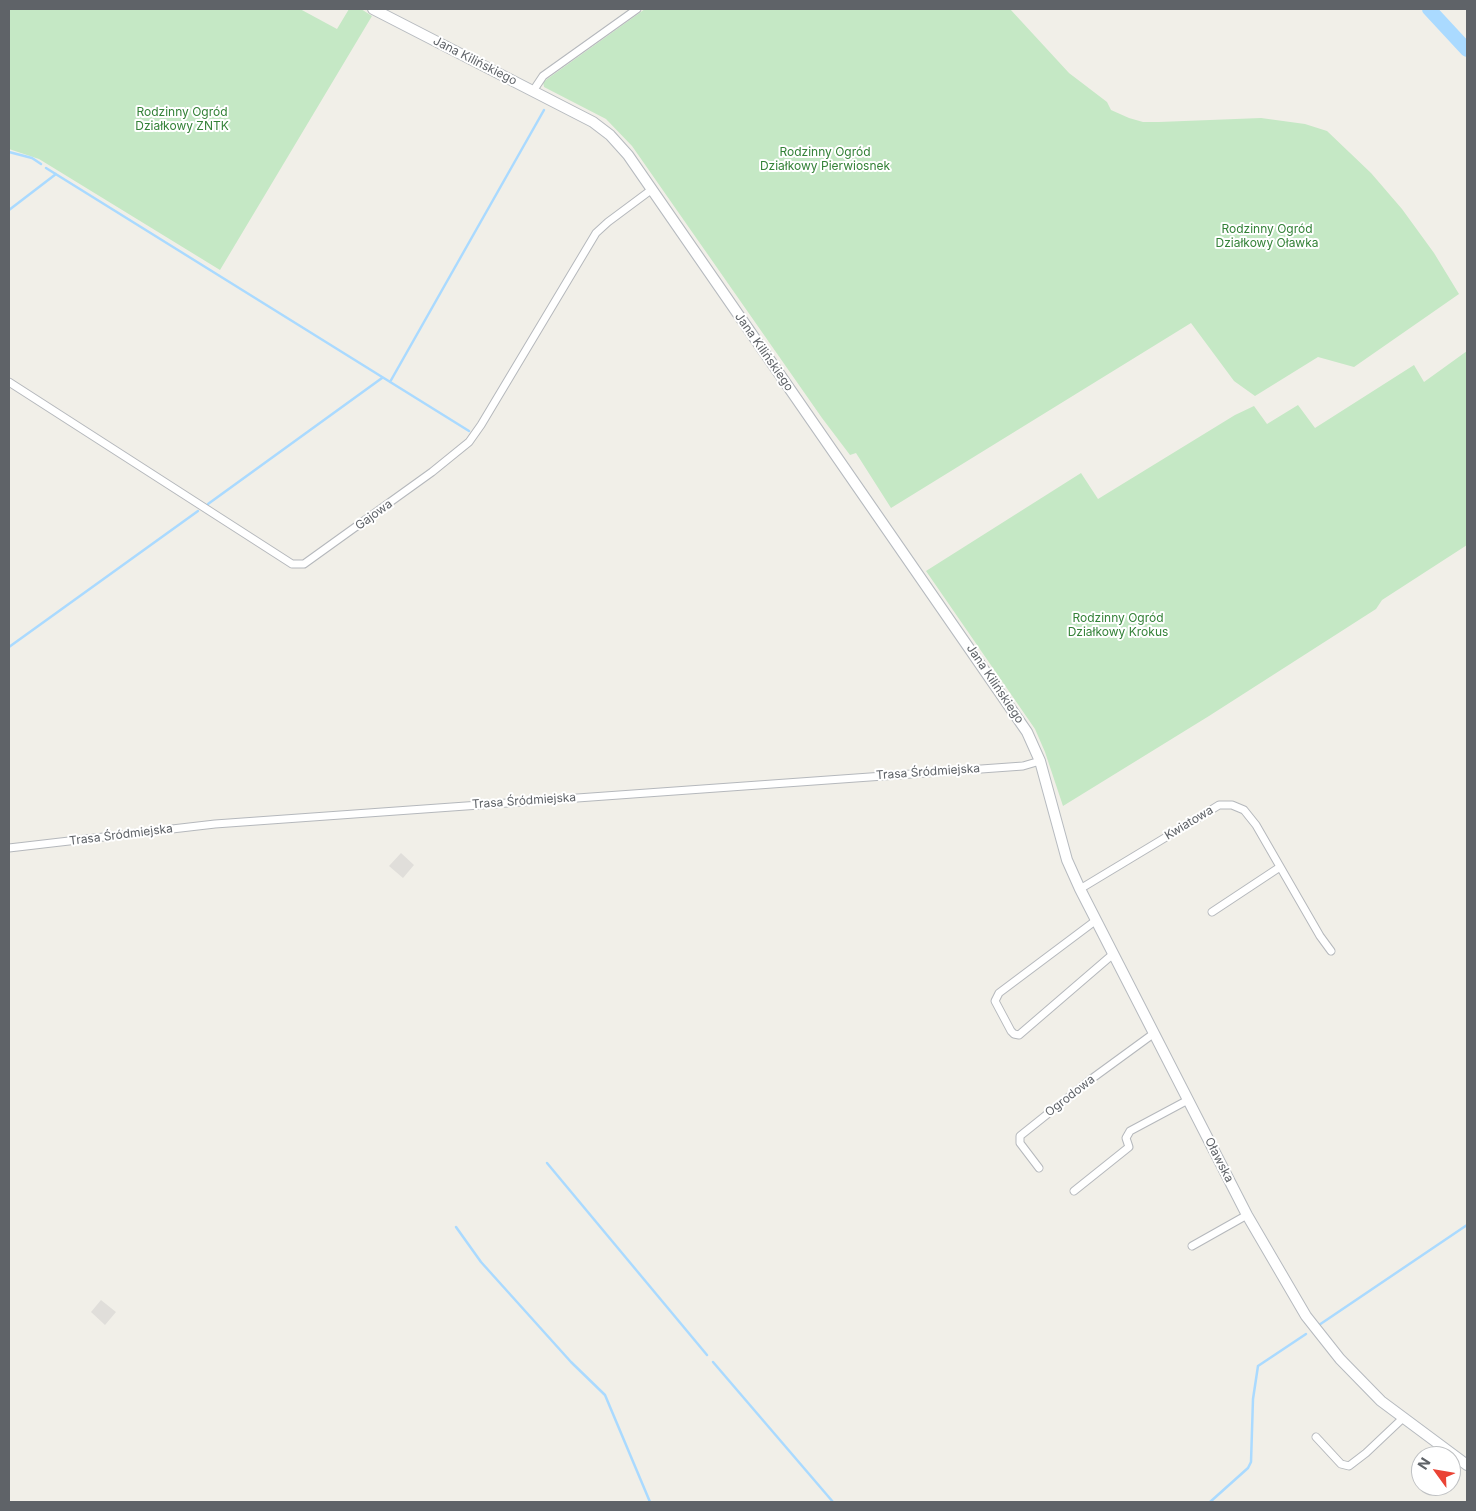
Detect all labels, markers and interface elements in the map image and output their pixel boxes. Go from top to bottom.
street label: Jana Kilińskiego [431,34,519,88]
park label: Rodzinny Ogród Działkowy ZNTK [135,105,229,133]
park label: Rodzinny Ogród Działkowy Pierwiosnek [760,145,890,173]
park label: Rodzinny Ogród Działkowy Oławka [1215,222,1319,250]
street label: Jana Kilińskiego [732,310,796,394]
street label: Gajowa [353,497,395,533]
park label: Rodzinny Ogród Działkowy Krokus [1068,611,1168,639]
street label: Jana Kilińskiego [963,642,1027,726]
street label: Trasa Śródmiejska [875,761,981,783]
street label: Trasa Śródmiejska [471,790,577,812]
street label: Kwiatowa [1162,803,1216,843]
street label: Trasa Śródmiejska [68,821,174,849]
street label: Ogrodowa [1042,1072,1098,1120]
street label: Oławska [1202,1135,1236,1185]
north arrow [1411,1446,1461,1496]
text: N [1414,1454,1434,1472]

